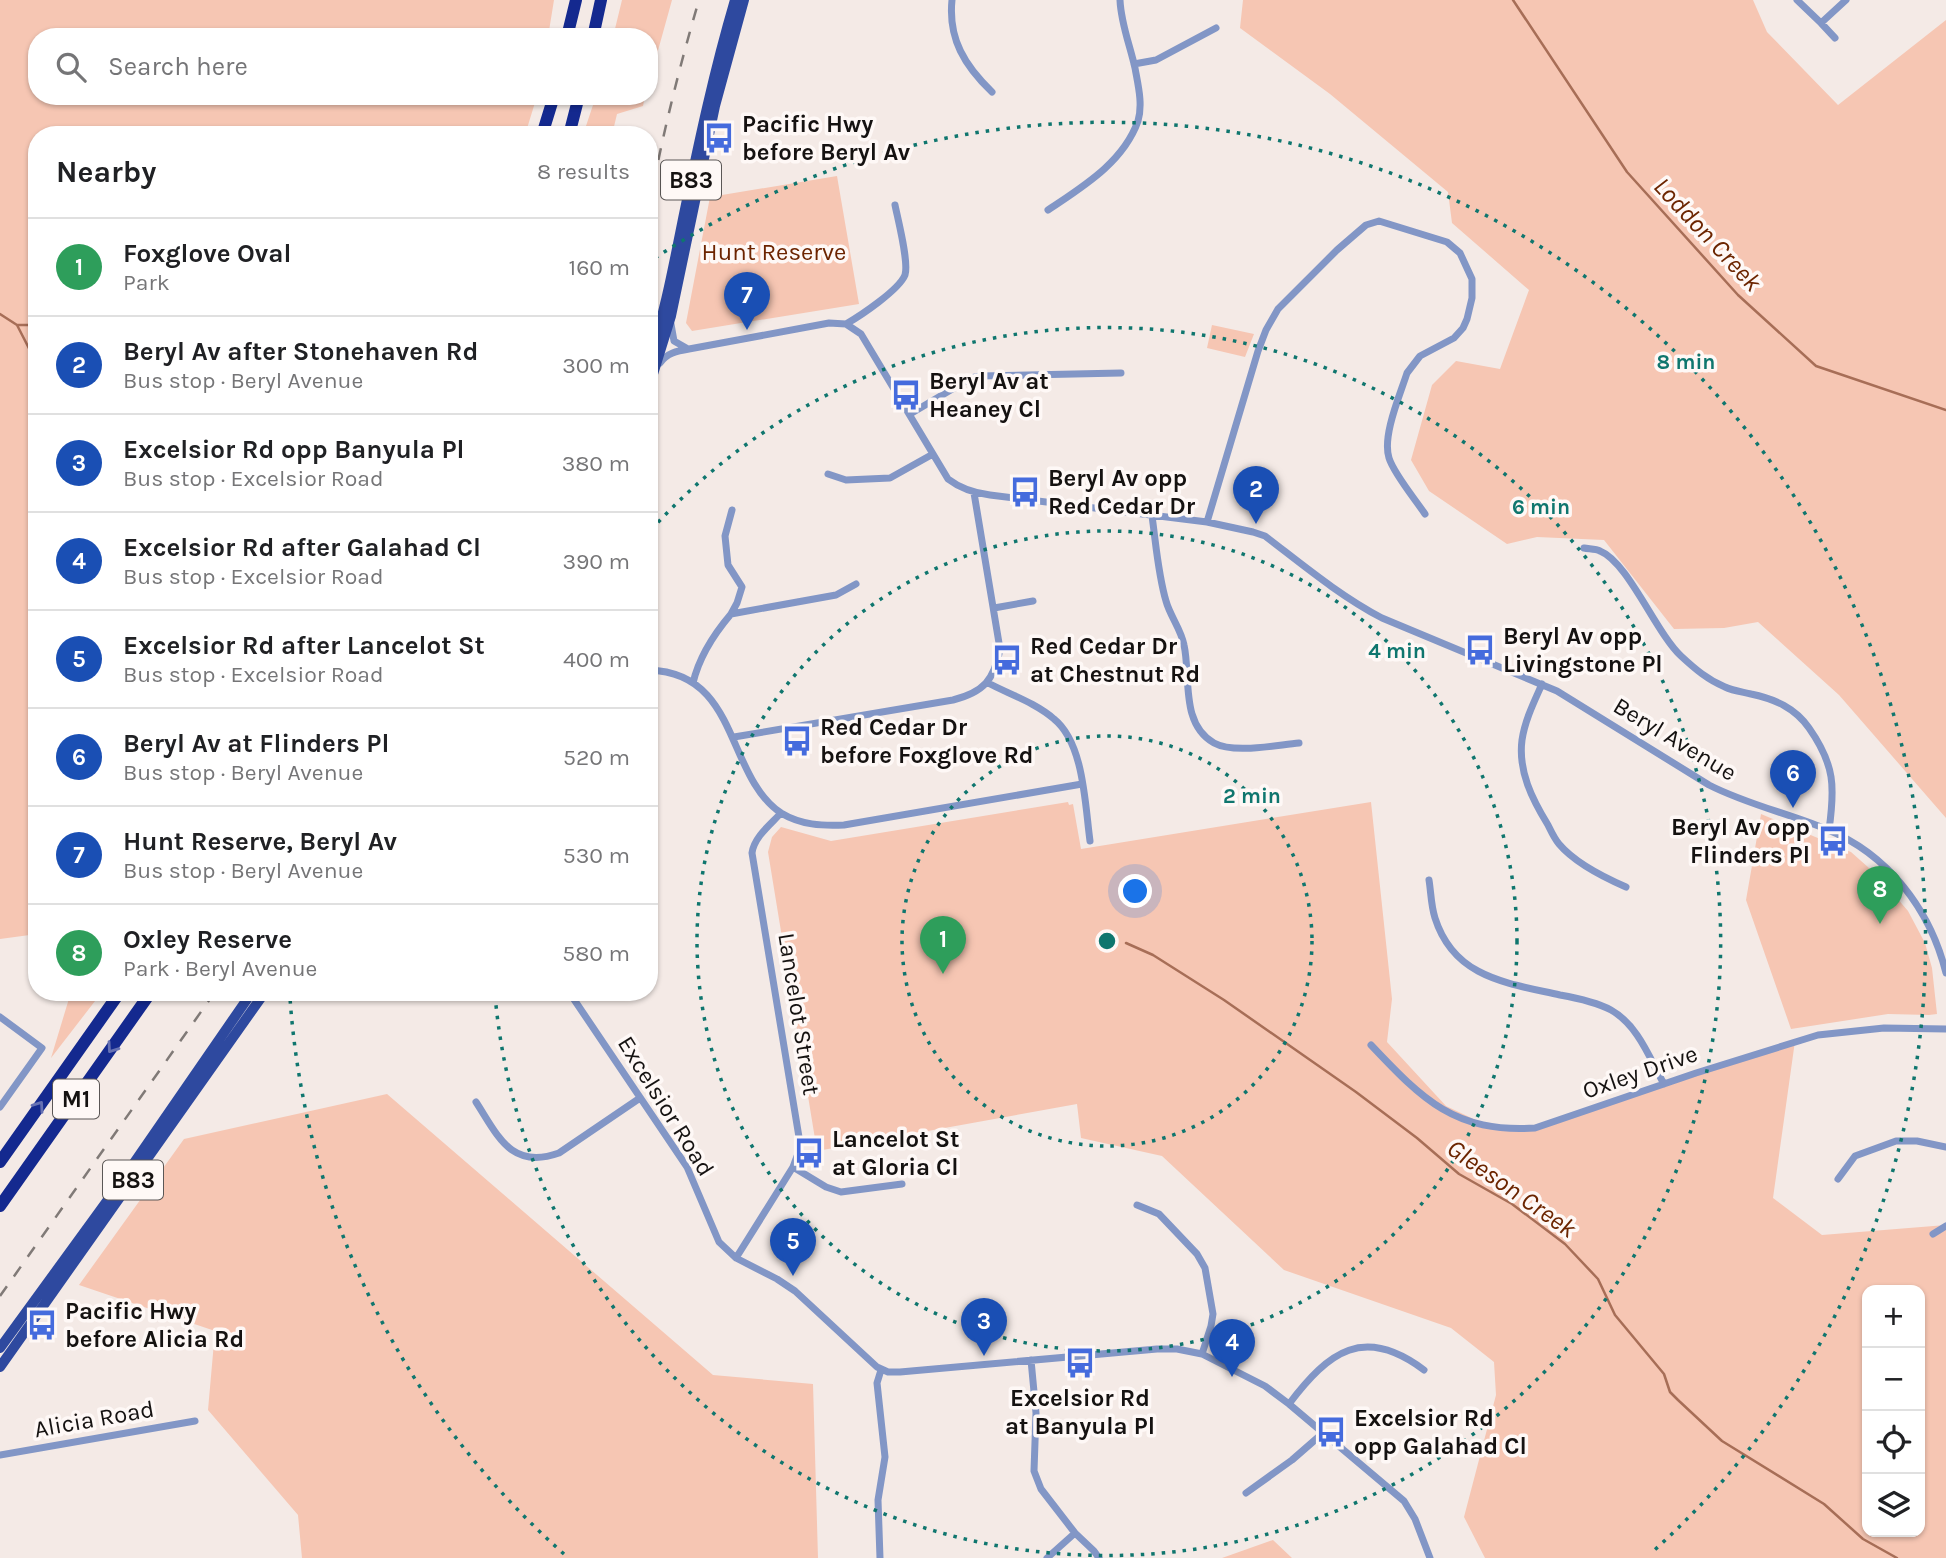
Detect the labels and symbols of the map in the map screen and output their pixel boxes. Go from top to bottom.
place label: Pacific Hwy before Beryl Av [742,110,911,166]
bus stop icon: Pacific Hwy before Beryl Av [702,121,736,155]
road number: B83 [661,160,721,200]
water label: Loddon Creek [1647,171,1769,298]
park label: Hunt Reserve [702,238,846,266]
pin: 7 [724,272,770,330]
text: 8 min [1657,350,1715,374]
place label: Beryl Av at Heaney Cl [929,367,1049,423]
bus stop icon: Beryl Av at Heaney Cl [889,378,923,412]
place label: Beryl Av opp Red Cedar Dr [1048,464,1196,520]
pin: 2 [1233,466,1279,524]
bus stop icon: Beryl Av opp Red Cedar Dr [1008,475,1042,509]
text: 6 min [1512,495,1570,519]
place label: Beryl Av opp Livingstone Pl [1503,622,1663,678]
place label: Red Cedar Dr at Chestnut Rd [1030,632,1200,688]
bus stop icon: Beryl Av opp Livingstone Pl [1463,633,1497,667]
text: 4 min [1368,639,1426,663]
bus stop icon: Red Cedar Dr at Chestnut Rd [990,643,1024,677]
street label: Beryl Avenue [1608,691,1742,787]
place label: Red Cedar Dr before Foxglove Rd [820,713,1034,769]
bus stop icon: Red Cedar Dr before Foxglove Rd [780,724,814,758]
pin: 6 [1770,750,1816,808]
text: 2 min [1223,784,1281,808]
place label: Beryl Av opp Flinders Pl [1671,813,1810,869]
bus stop icon: Beryl Av opp Flinders Pl [1816,824,1850,858]
pin: 8 [1857,866,1903,924]
your location [1118,874,1152,908]
pin: 1 [920,916,966,974]
centre of rings [1095,929,1119,953]
street label: Lancelot Street [772,931,826,1097]
street label: Excelsior Road [612,1031,720,1181]
street label: Oxley Drive [1579,1039,1701,1105]
one-way arrow [108,1040,120,1053]
road number: M1 [53,1080,99,1118]
one-way arrow [31,1101,44,1114]
place label: Lancelot St at Gloria Cl [832,1125,959,1181]
water label: Gleeson Creek [1441,1132,1583,1245]
bus stop icon: Lancelot St at Gloria Cl [792,1136,826,1170]
road number: B83 [103,1161,163,1200]
pin: 5 [770,1218,816,1276]
place label: Pacific Hwy before Alicia Rd [65,1297,244,1353]
pin: 3 [961,1298,1007,1356]
bus stop icon: Pacific Hwy before Alicia Rd [25,1308,59,1342]
pin: 4 [1209,1319,1255,1377]
bus stop icon: Excelsior Rd at Banyula Pl [1063,1346,1097,1380]
place label: Excelsior Rd at Banyula Pl [1005,1384,1155,1440]
street label: Alicia Road [32,1395,156,1443]
place label: Excelsior Rd opp Galahad Cl [1354,1404,1527,1460]
bus stop icon: Excelsior Rd opp Galahad Cl [1314,1415,1348,1449]

